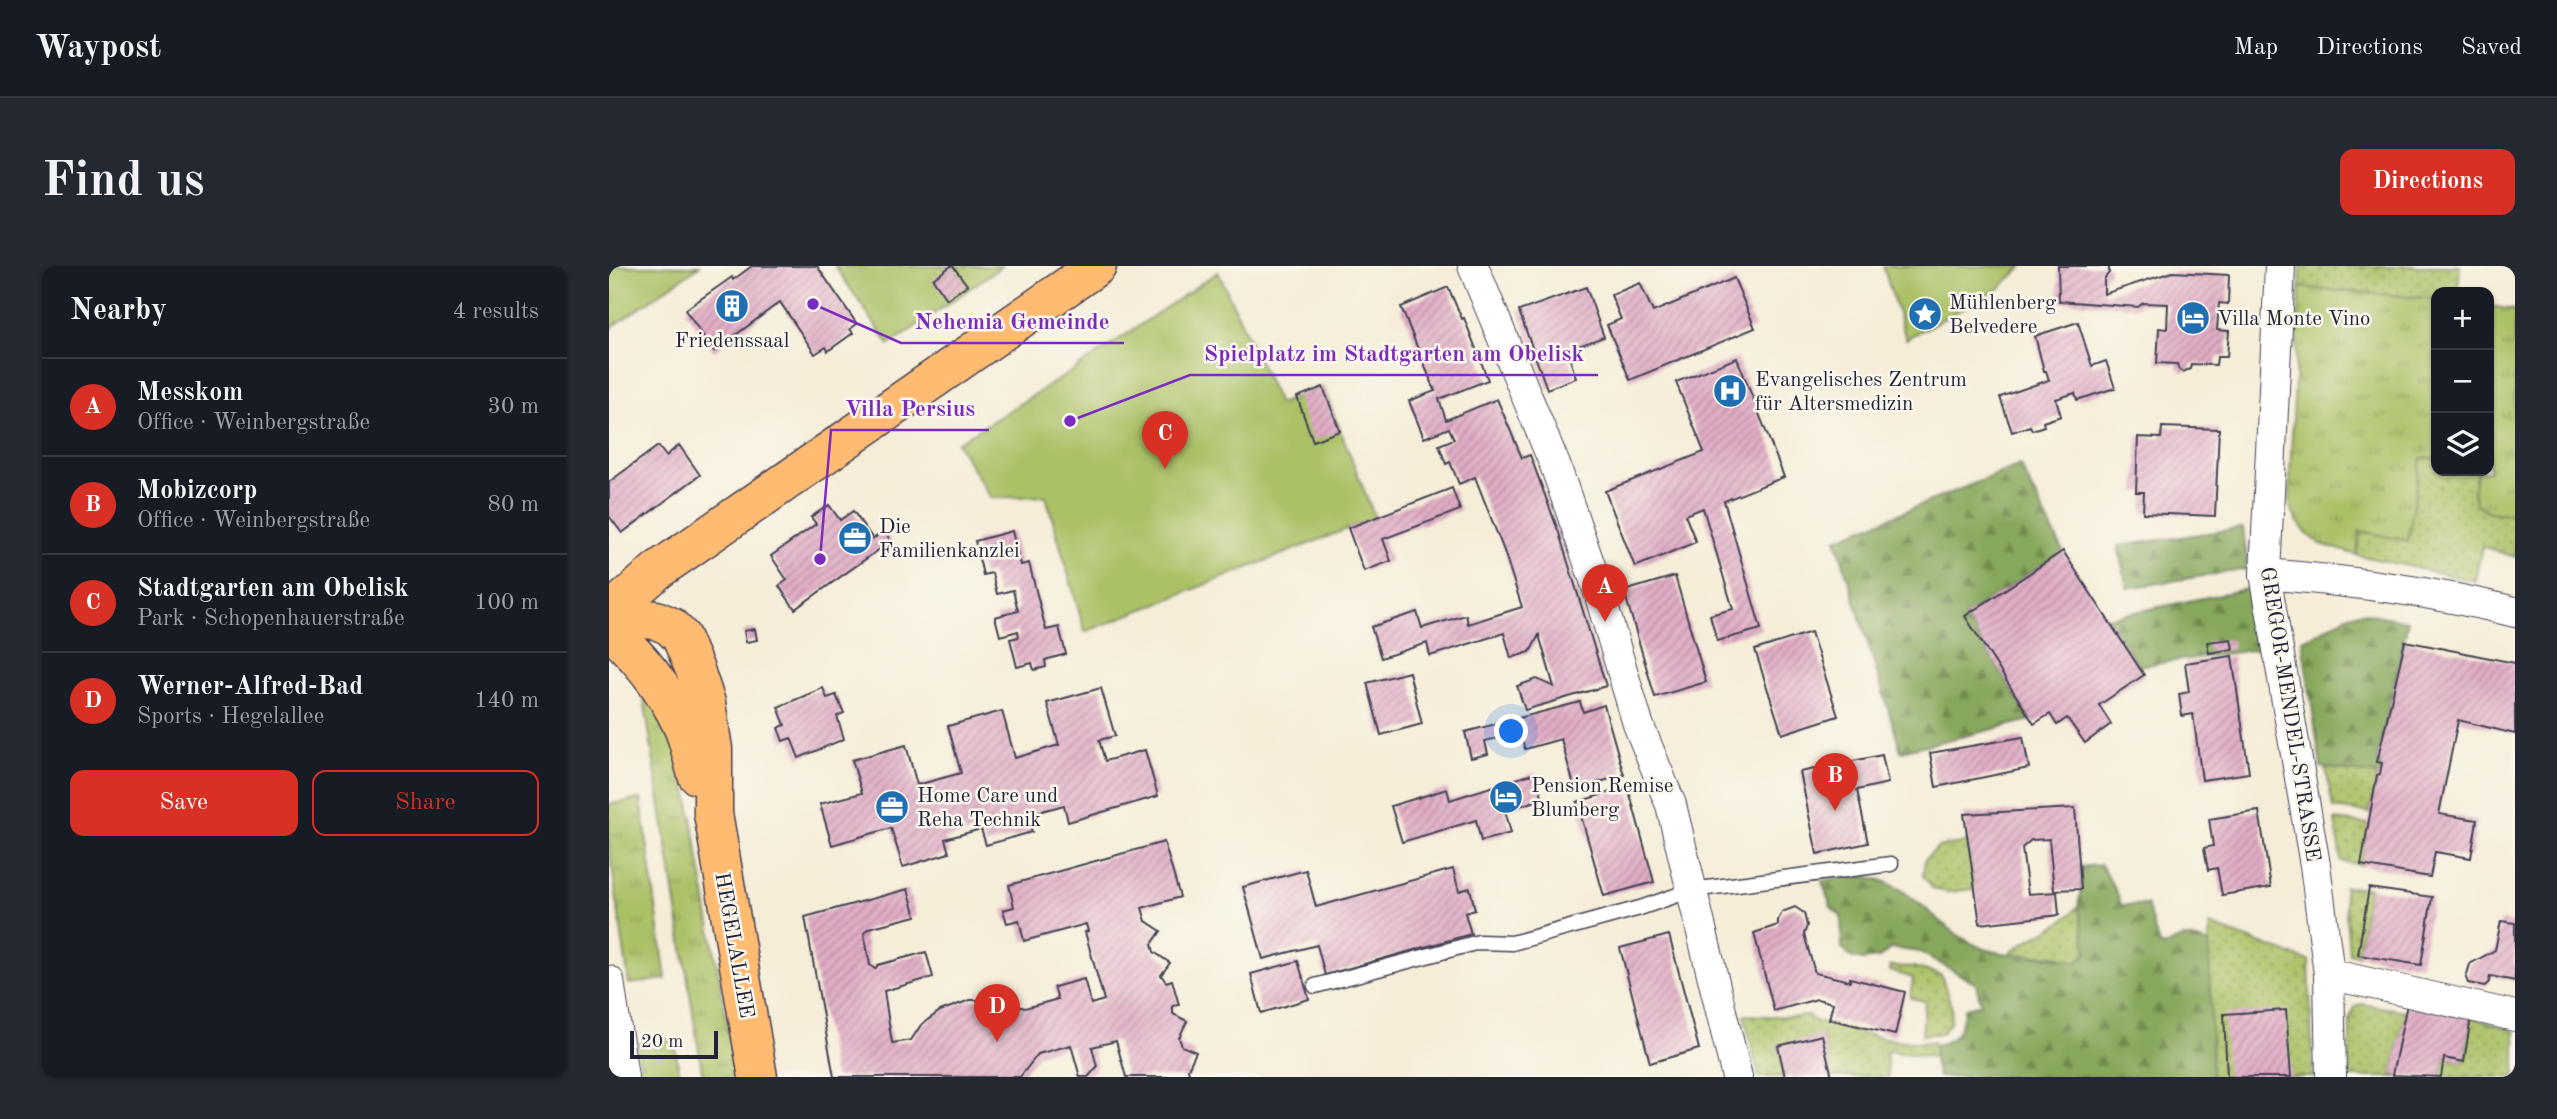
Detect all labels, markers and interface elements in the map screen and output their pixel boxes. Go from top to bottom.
text: Waypost [35,32,161,65]
text: Map [2234,36,2278,60]
text: Directions [2316,36,2423,60]
text: Saved [2461,36,2522,60]
button: Directions [2340,149,2515,215]
text: Find us [42,158,205,207]
building icon: Friedenssaal [713,287,751,325]
map controls [2431,287,2494,476]
button: + [2431,287,2494,350]
place label: Mühlenberg Belvedere [1949,293,2057,338]
place icon: Mühlenberg Belvedere [1906,295,1944,333]
text: Nearby [70,296,167,326]
callout: Nehemia Gemeinde [901,299,1124,343]
hotel icon: Villa Monte Vino [2174,299,2212,337]
text: 4 results [453,300,539,323]
place label: Villa Monte Vino [2217,309,2371,330]
text: Nehemia Gemeinde [915,311,1110,334]
place label: Friedenssaal [675,331,790,352]
callout: Spielplatz im Stadtgarten am Obelisk [1190,331,1598,375]
text: Spielplatz im Stadtgarten am Obelisk [1204,343,1584,366]
button: − [2431,350,2494,413]
place label: Evangelisches Zentrum für Altersmedizin [1755,370,1967,415]
hospital icon: Evangelisches Zentrum für Altersmedizin [1711,372,1749,410]
text: Messkom [137,380,243,406]
callout: Villa Persius [831,386,989,430]
text: A [84,395,102,418]
text: 30 m [488,395,539,418]
text: Villa Persius [845,398,975,421]
text: Office · Weinbergstraße [137,411,370,434]
pin: C [1142,411,1188,469]
button: layers [2431,413,2494,476]
text: Mobizcorp [137,478,257,504]
text: B [85,493,101,516]
text: 80 m [488,493,539,516]
text: Office · Weinbergstraße [137,509,370,532]
place label: Die Familienkanzlei [879,517,1020,562]
office icon: Die Familienkanzlei [836,519,874,557]
pin: A [1582,564,1628,622]
street label: GREGOR-MENDEL-STRASSE [2256,565,2323,863]
text: Stadtgarten am Obelisk [137,576,409,602]
text: C [85,591,101,614]
text: 100 m [474,591,539,614]
text: Park · Schopenhauerstraße [137,607,405,630]
text: Werner-Alfred-Bad [137,674,363,700]
text: D [84,689,102,712]
text: 140 m [474,689,539,712]
text: Sports · Hegelallee [137,705,324,728]
your location [1494,714,1528,748]
pin: B [1812,753,1858,811]
button: Save [70,770,298,836]
button: Share [312,770,539,836]
place label: Pension Remise Blumberg [1531,776,1673,821]
hotel icon: Pension Remise Blumberg [1487,778,1525,816]
place label: Home Care und Reha Technik [917,786,1058,831]
office icon: Home Care und Reha Technik [873,788,911,826]
street label: HEGELALLEE [710,871,757,1020]
pin: D [974,984,1020,1042]
scale bar [630,1028,717,1060]
text: 20 m [641,1033,683,1052]

